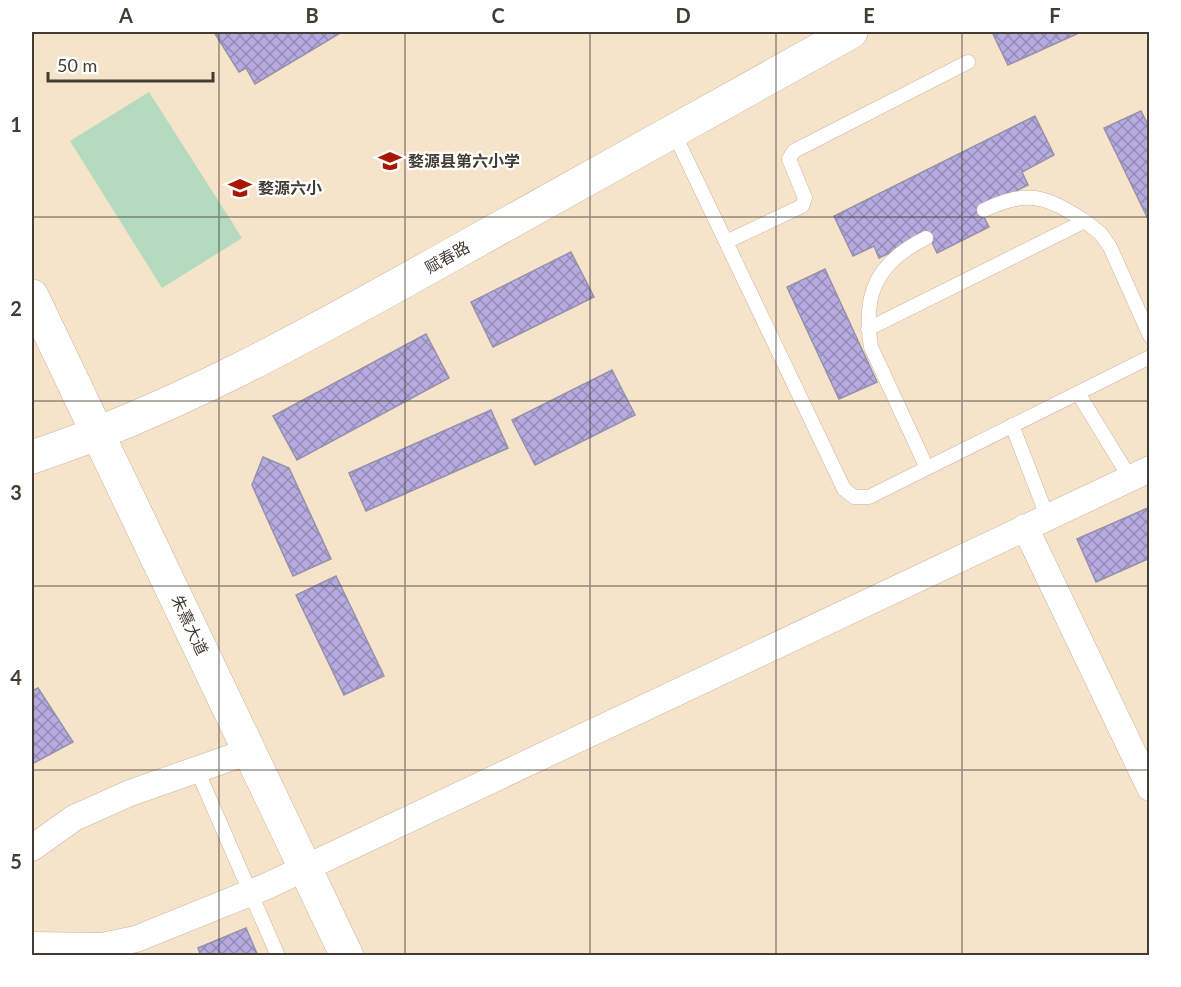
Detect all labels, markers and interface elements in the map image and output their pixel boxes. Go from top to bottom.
text: A [118,3,133,27]
text: B [305,3,319,27]
text: C [491,3,505,27]
text: D [675,3,691,27]
text: E [863,3,875,27]
text: F [1049,3,1061,27]
scale bar [48,45,213,83]
text: 50 m [57,54,97,76]
text: 1 [10,112,22,136]
school or university icon: 婺源县第六小学 [377,148,403,174]
place label: 婺源县第六小学 [408,151,520,170]
school or university icon: 婺源六小 [227,175,253,201]
place label: 婺源六小 [258,178,322,197]
street label: 赋春路 [421,237,472,277]
text: 2 [10,296,22,320]
text: 3 [10,480,22,504]
street label: 朱熹大道 [168,592,213,658]
text: 4 [10,665,22,689]
text: 5 [10,849,22,873]

